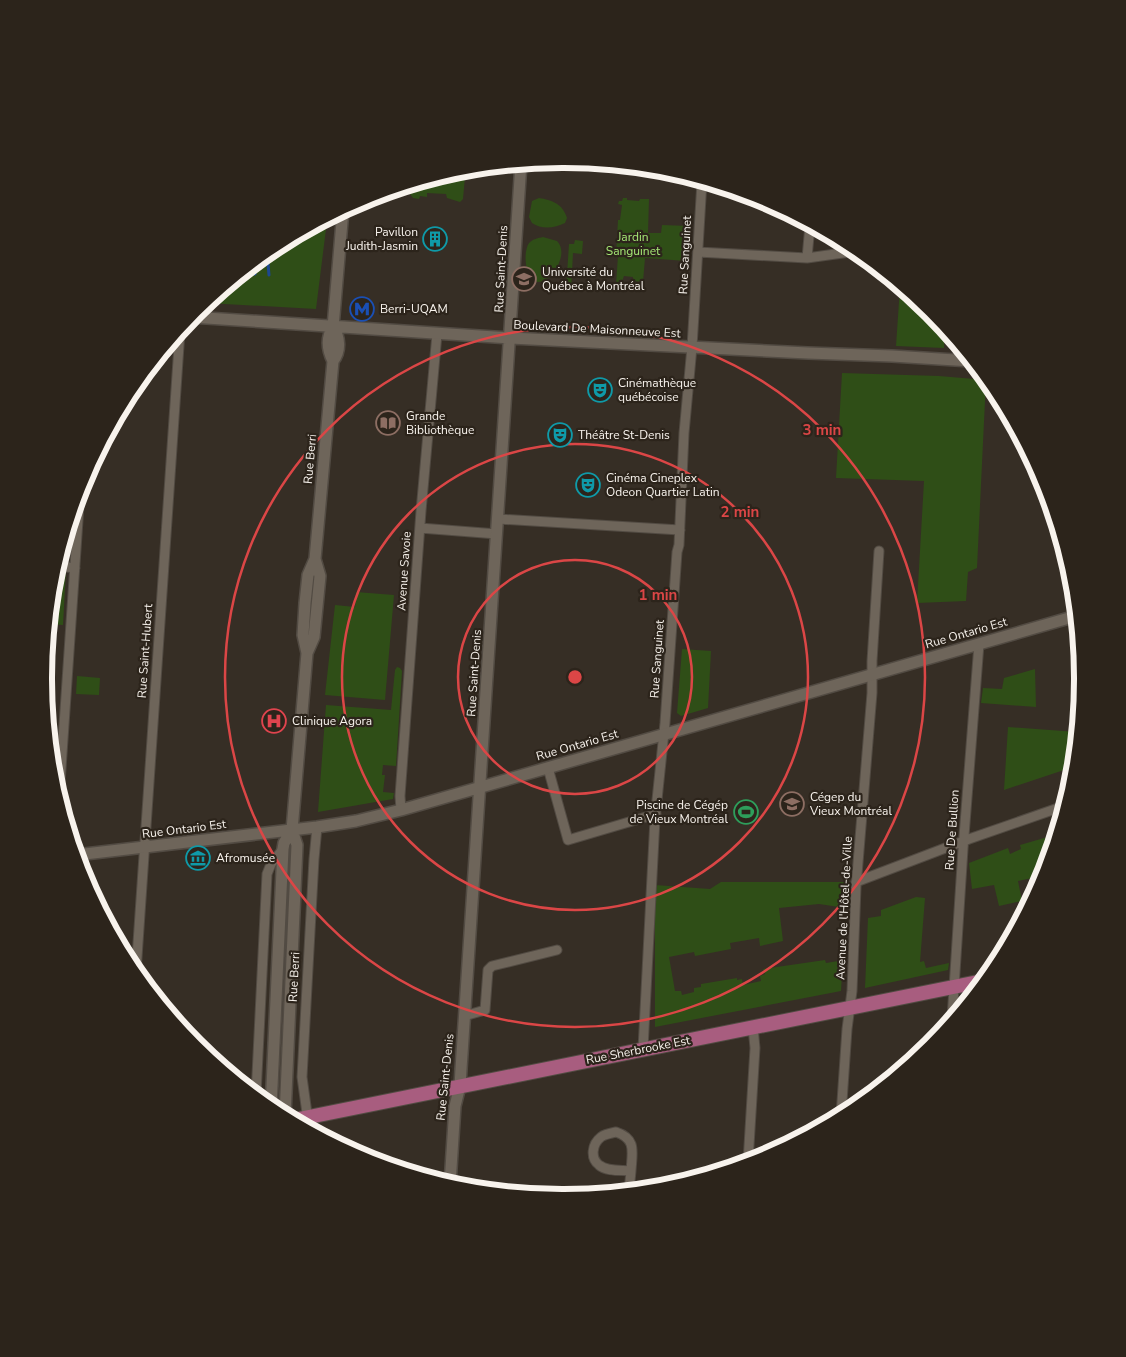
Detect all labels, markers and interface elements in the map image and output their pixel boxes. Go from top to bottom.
street label: Rue Sanguinet [675,214,695,295]
place label: Pavillon Judith-Jasmin [345,224,418,254]
street label: Rue Saint-Denis [491,225,511,313]
building icon: Pavillon Judith-Jasmin [422,226,448,252]
park label: Jardin Sanguinet [606,229,661,259]
place label: Université du Québec à Montréal [542,264,645,294]
school or university icon: Université du Québec à Montréal [511,266,537,292]
metro station icon: Berri-UQAM [349,296,375,322]
place label: Berri-UQAM [380,301,448,317]
street label: Boulevard De Maisonneuve Est [513,317,682,341]
place label: Cinémathèque québécoise [618,375,696,405]
theatre icon: Cinémathèque québécoise [587,377,613,403]
place label: Grande Bibliothèque [406,408,474,438]
library icon: Grande Bibliothèque [375,410,401,436]
text: 3 min [803,420,841,440]
theatre icon: Théâtre St-Denis [547,422,573,448]
place label: Théâtre St-Denis [578,427,670,443]
street label: Rue Berri [300,433,320,485]
place label: Cinéma Cineplex Odeon Quartier Latin [606,470,720,500]
theatre icon: Cinéma Cineplex Odeon Quartier Latin [575,472,601,498]
text: 2 min [721,502,759,522]
street label: Avenue Savoie [393,531,415,611]
text: 1 min [639,585,677,605]
street label: Rue Saint-Hubert [134,602,156,699]
street label: Rue Ontario Est [923,613,1010,652]
street label: Rue Sanguinet [646,618,668,699]
street label: Rue Saint-Denis [463,629,485,717]
centre of rings [566,668,584,686]
hospital icon: Clinique Agora [261,708,287,734]
place label: Clinique Agora [292,713,372,729]
street label: Rue Ontario Est [534,725,621,764]
place label: Cégep du Vieux Montréal [809,789,892,819]
street label: Rue De Bullion [941,789,963,871]
school or university icon: Cégep du Vieux Montréal [779,791,805,817]
place label: Piscine de Cégép de Vieux Montréal [630,797,728,827]
sports icon: Piscine de Cégép de Vieux Montréal [733,799,759,825]
street label: Rue Ontario Est [141,816,228,842]
street label: Avenue de l'Hôtel-de-Ville [832,836,856,980]
museum icon: Afromusée [185,845,211,871]
place label: Afromusée [216,850,275,866]
street label: Rue Berri [285,952,303,1002]
street label: Rue Saint-Denis [432,1032,458,1121]
street label: Rue Sherbrooke Est [585,1032,692,1068]

